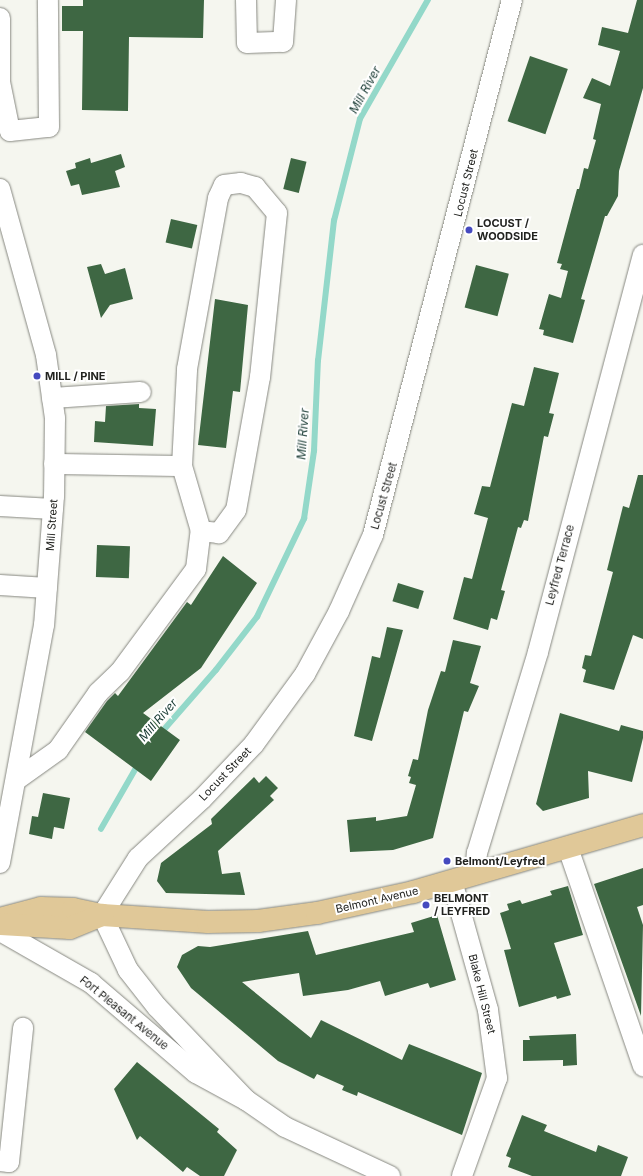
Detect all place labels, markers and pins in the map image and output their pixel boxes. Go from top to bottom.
place label: LOCUST / WOODSIDE [477,217,538,243]
marker: LOCUST / WOODSIDE [464,225,474,235]
place label: MILL / PINE [45,369,106,383]
marker: MILL / PINE [32,371,42,381]
place label: Belmont/Leyfred [455,854,545,868]
marker: Belmont/Leyfred [442,856,452,866]
place label: BELMONT / LEYFRED [434,892,490,918]
marker: BELMONT / LEYFRED [421,900,431,910]

